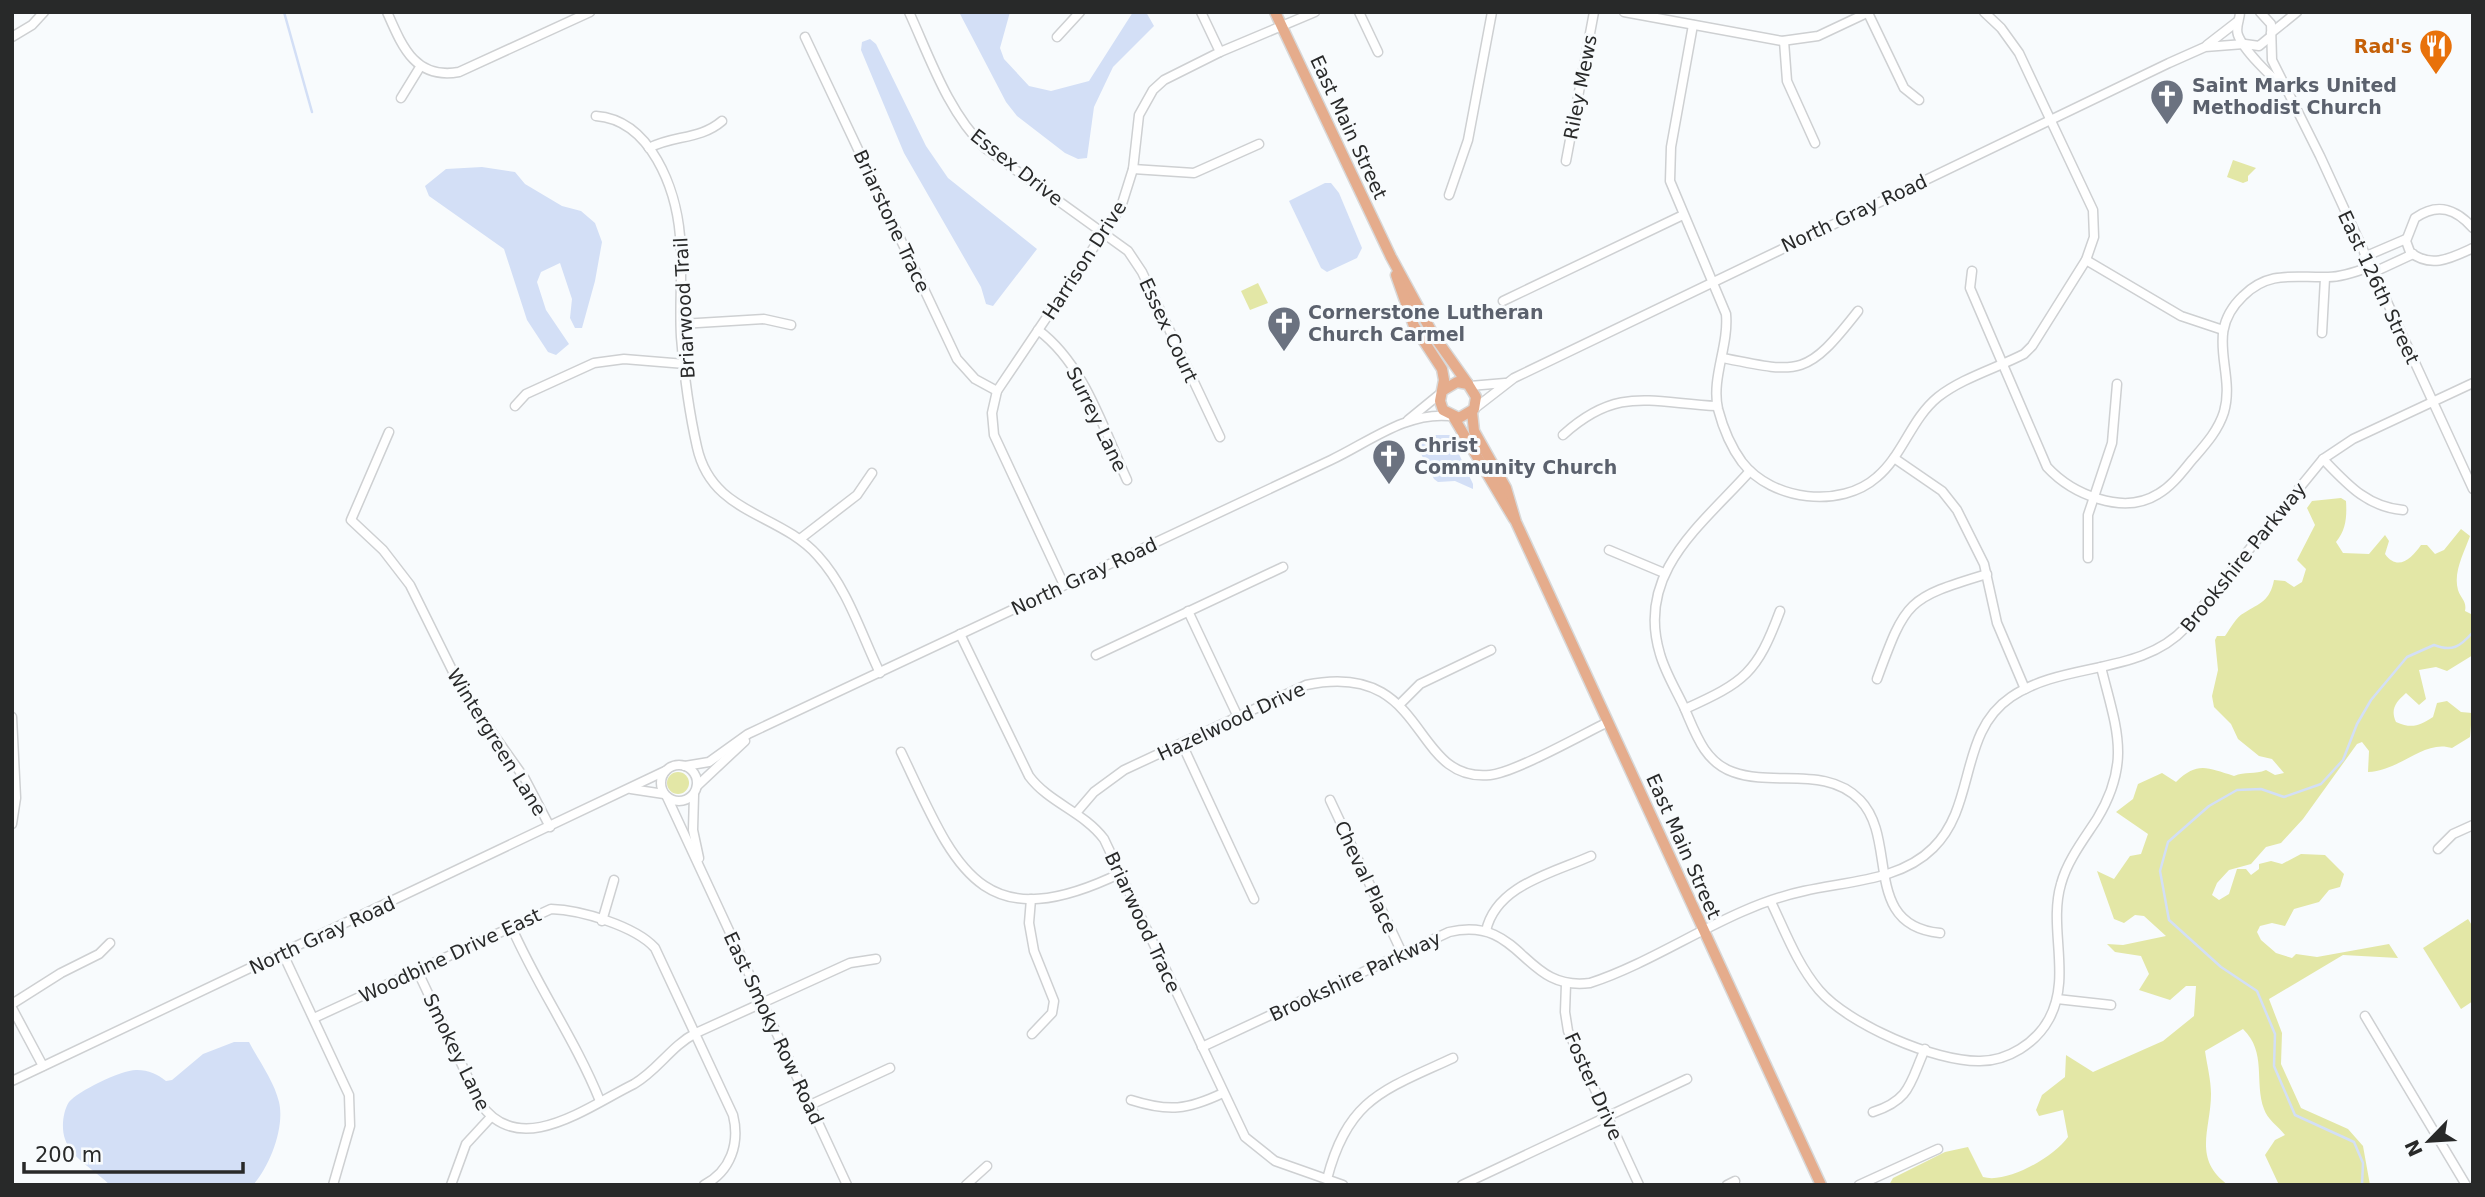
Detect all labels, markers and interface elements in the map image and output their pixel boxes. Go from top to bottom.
restaurant icon: Rad's [2417,27,2455,76]
street label: Riley Mews [1559,33,1601,141]
place label: Rad's [2354,35,2412,57]
street label: East Main Street [1306,52,1392,202]
place label: Saint Marks United Methodist Church [2192,74,2397,118]
church icon: Saint Marks United Methodist Church [2148,77,2186,126]
street label: Essex Drive [966,124,1068,210]
street label: Briarstone Trace [849,146,935,296]
street label: North Gray Road [1778,170,1930,256]
street label: Harrison Drive [1038,197,1130,323]
street label: East 126th Street [2334,207,2424,367]
street label: Briarwood Trail [669,237,699,379]
street label: Essex Court [1135,274,1203,386]
place label: Cornerstone Lutheran Church Carmel [1308,301,1543,345]
church icon: Cornerstone Lutheran Church Carmel [1265,304,1303,353]
street label: Surrey Lane [1062,363,1132,475]
place label: Christ Community Church [1414,434,1617,478]
church icon: Christ Community Church [1370,437,1408,486]
street label: Brookshire Parkway [2176,478,2310,636]
street label: North Gray Road [1008,533,1160,619]
street label: Wintergreen Lane [443,664,551,820]
street label: Hazelwood Drive [1154,677,1308,765]
street label: East Main Street [1642,770,1726,922]
street label: Cheval Place [1330,817,1402,937]
street label: Briarwood Trace [1101,848,1185,996]
street label: North Gray Road [246,892,398,978]
street label: Woodbine Drive East [356,903,544,1007]
street label: Brookshire Parkway [1266,927,1444,1025]
street label: East Smoky Row Road [720,928,828,1128]
street label: Smokey Lane [419,990,495,1114]
street label: Foster Drive [1560,1029,1628,1143]
north arrow [2394,1106,2464,1176]
scale bar [24,1130,243,1174]
text: N [2400,1136,2427,1160]
text: 200 m [35,1143,102,1167]

